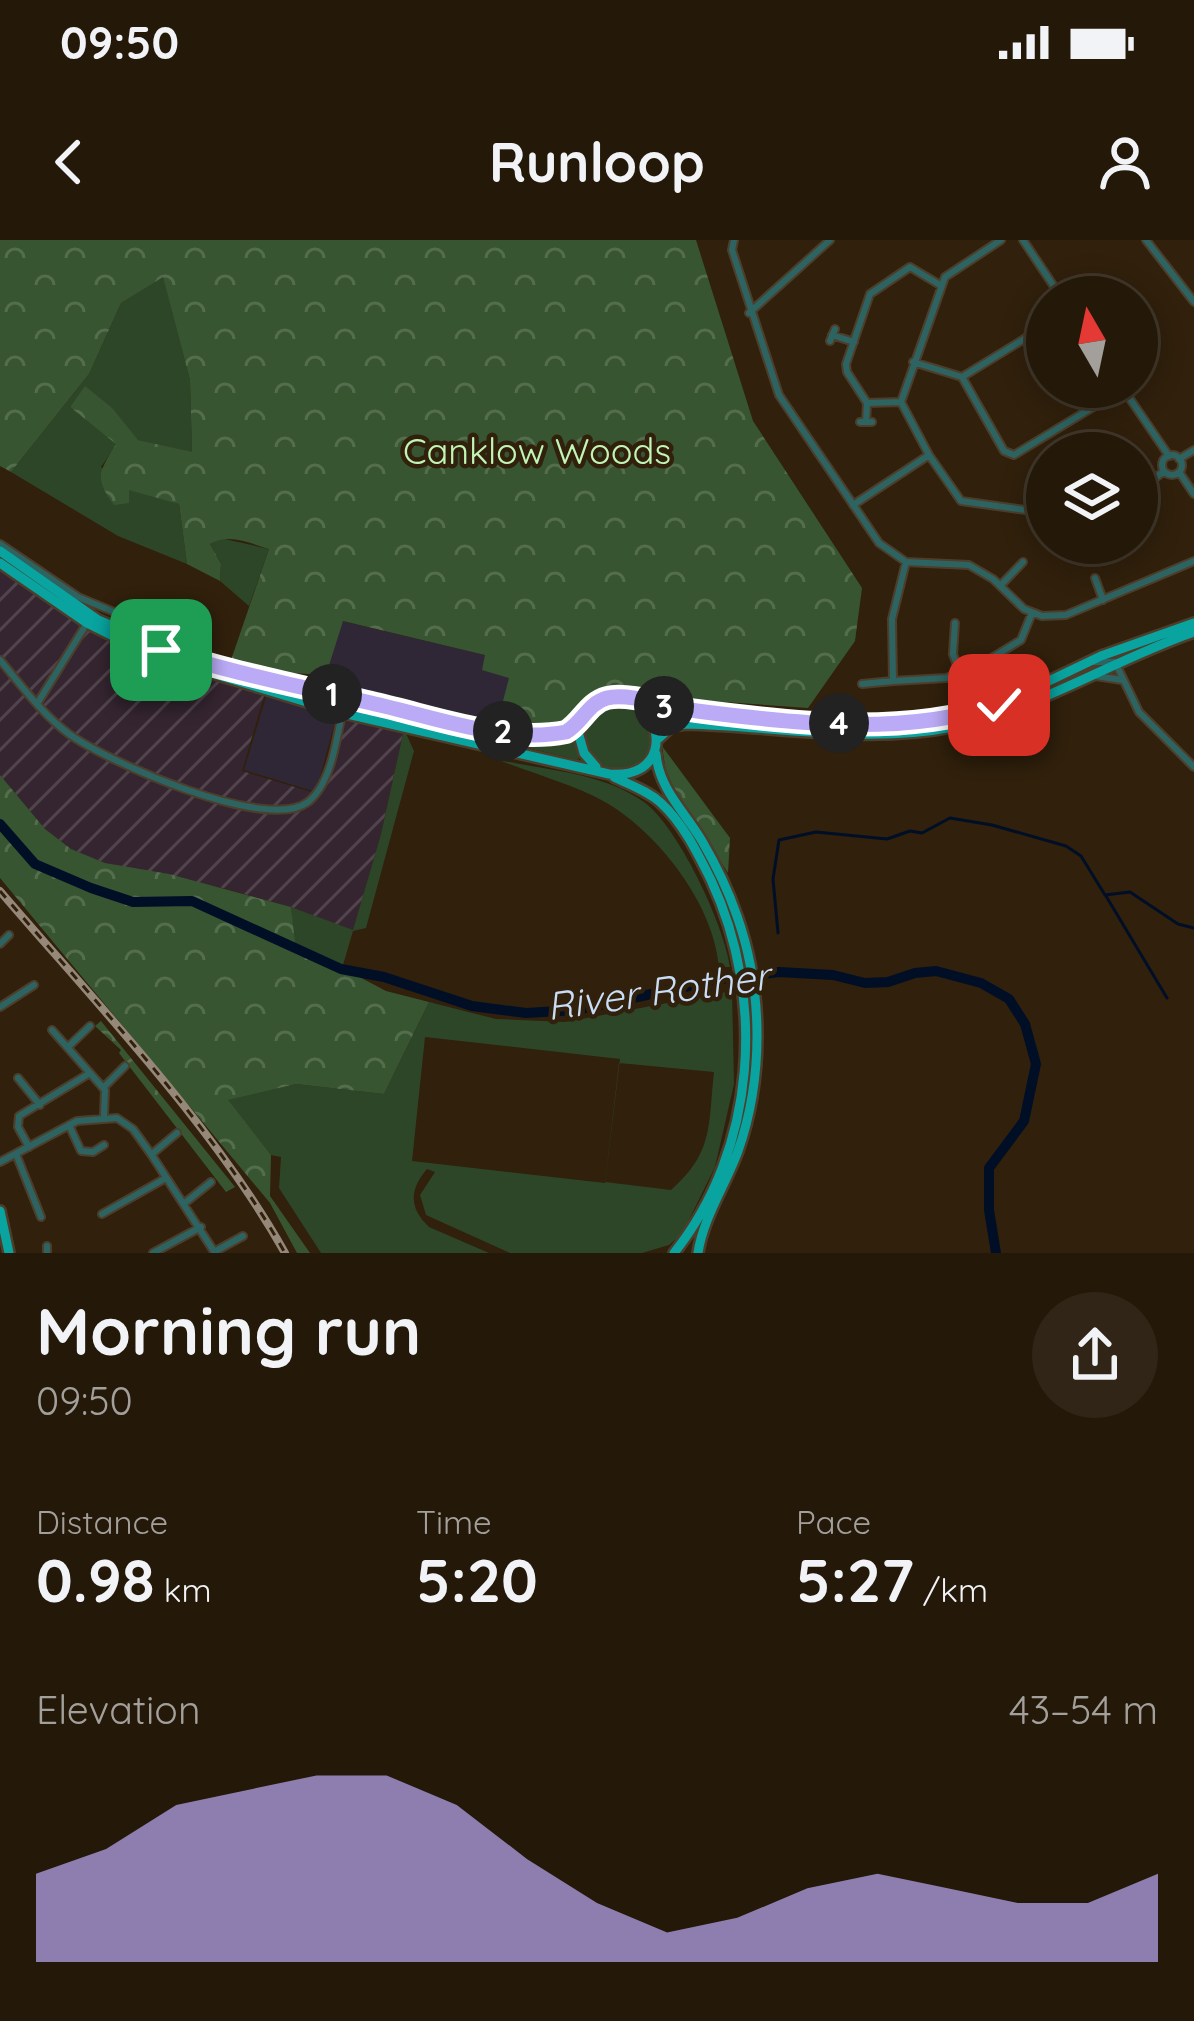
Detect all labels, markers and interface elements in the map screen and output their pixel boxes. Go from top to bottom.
text: 09:50 [60,14,179,70]
text: Runloop [489,128,705,196]
icon: back [36,129,102,195]
icon: person [1092,129,1158,195]
north arrow [1026,276,1158,408]
map controls [1026,276,1158,564]
park label: Canklow Woods [403,428,671,473]
button: layers [1026,432,1158,564]
pin [110,599,212,701]
icon: arrive [128,617,194,683]
pin [948,654,1050,756]
pin: 1 [302,664,362,724]
icon: check [966,672,1032,738]
text: 1 [326,673,338,714]
pin: 3 [634,676,694,736]
text: 3 [655,685,673,726]
pin: 4 [809,693,869,753]
pin: 2 [473,701,533,761]
text: 4 [829,702,849,743]
text: 2 [494,710,512,751]
water label: River Rother [543,950,777,1030]
text: Morning run [36,1289,421,1372]
button: share [1032,1292,1158,1418]
text: 09:50 [36,1376,133,1425]
text: Distance [36,1501,168,1542]
text: Time [416,1501,492,1542]
text: Pace [796,1501,871,1542]
text: 0.98 [36,1542,155,1617]
text: 5:20 [416,1542,538,1617]
text: 5:27 [796,1542,914,1617]
text: km [155,1569,212,1610]
text: /km [914,1569,988,1610]
text: Elevation [36,1685,200,1734]
text: 43–54 m [1009,1685,1158,1734]

